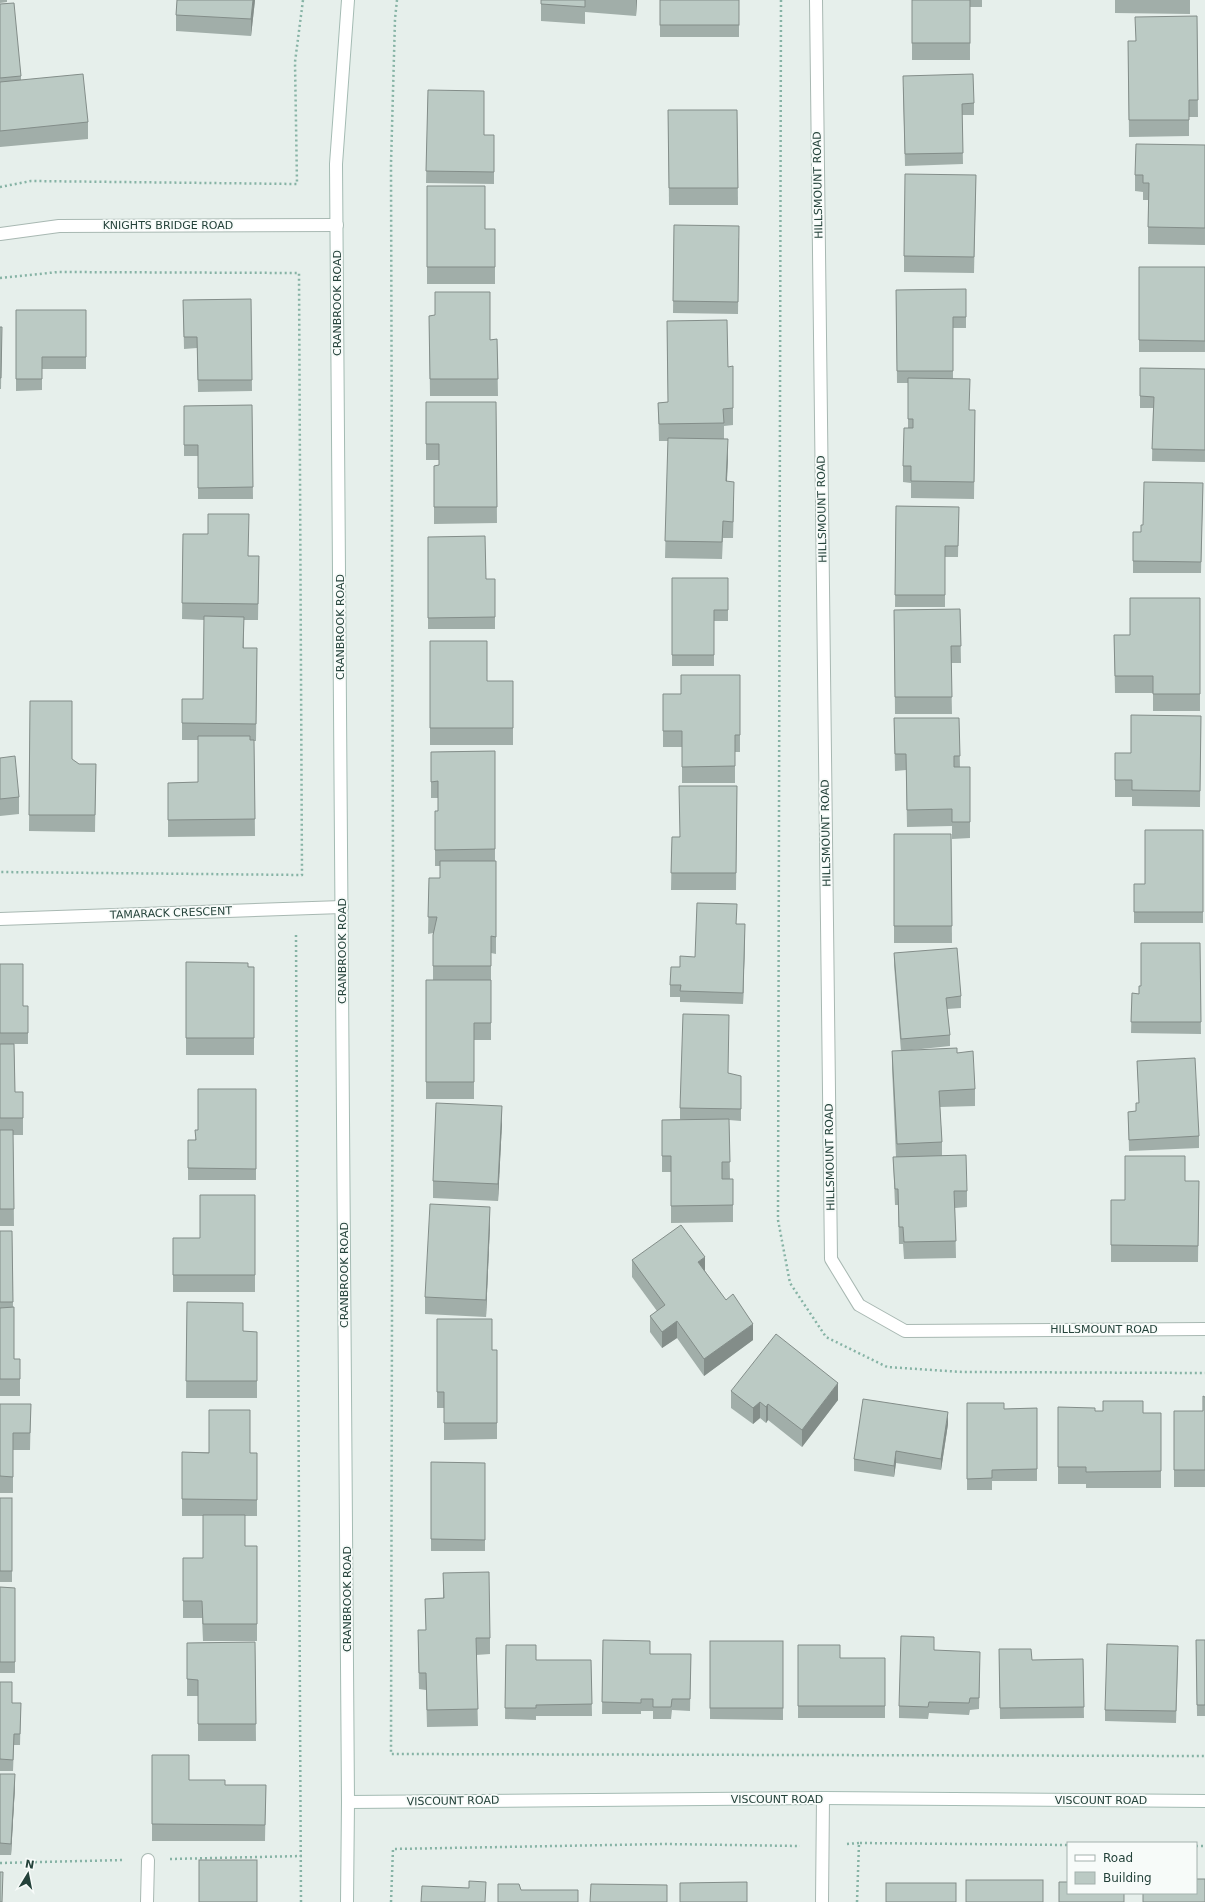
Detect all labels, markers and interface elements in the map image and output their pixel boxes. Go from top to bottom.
street label: HILLSMOUNT ROAD [811,131,825,239]
street label: KNIGHTS BRIDGE ROAD [103,219,233,232]
street label: CRANBROOK ROAD [331,250,344,356]
street label: HILLSMOUNT ROAD [815,455,829,563]
street label: CRANBROOK ROAD [334,574,347,680]
street label: HILLSMOUNT ROAD [819,779,833,887]
street label: CRANBROOK ROAD [336,898,349,1004]
street label: TAMARACK CRESCENT [109,904,233,922]
street label: HILLSMOUNT ROAD [823,1103,837,1211]
street label: CRANBROOK ROAD [338,1222,351,1328]
street label: HILLSMOUNT ROAD [1050,1323,1158,1336]
street label: CRANBROOK ROAD [341,1546,354,1652]
street label: VISCOUNT ROAD [731,1793,823,1806]
street label: VISCOUNT ROAD [407,1794,499,1808]
street label: VISCOUNT ROAD [1055,1794,1147,1807]
legend [1067,1842,1197,1894]
text: Road [1103,1851,1133,1865]
north arrow [8,1854,48,1894]
text: N [24,1857,35,1872]
text: Building [1103,1871,1152,1885]

